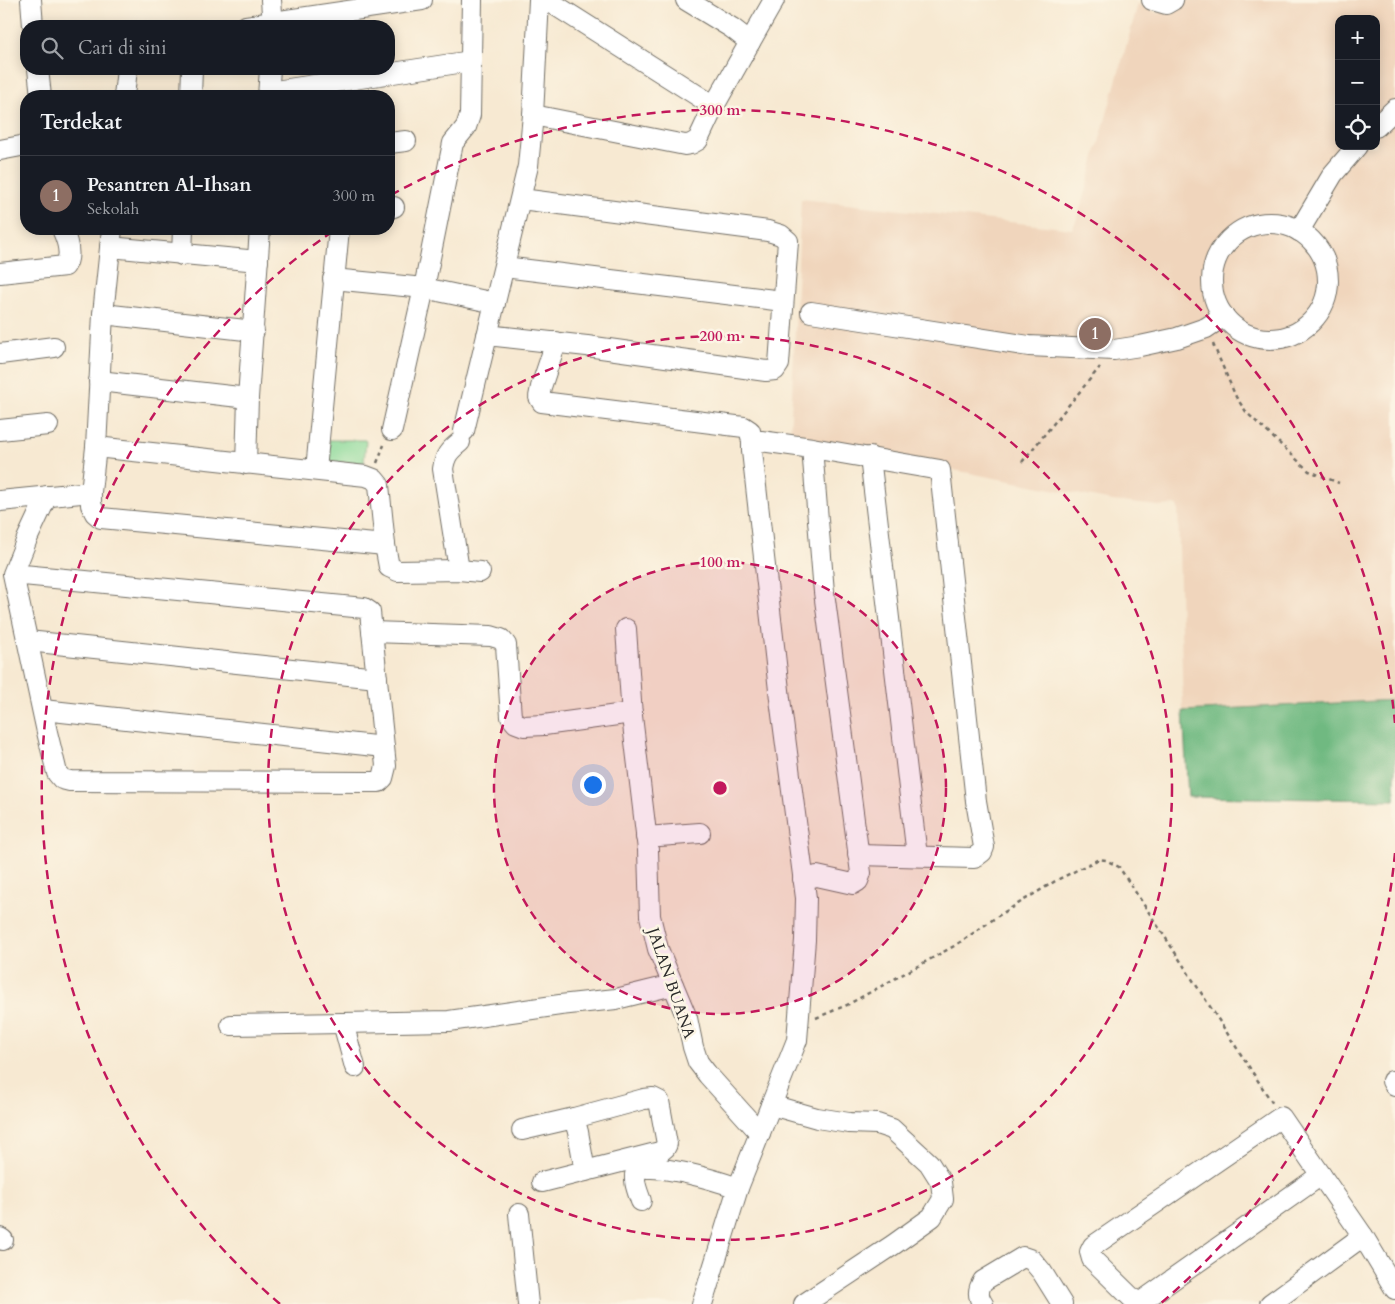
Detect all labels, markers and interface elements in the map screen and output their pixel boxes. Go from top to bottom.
map controls [1335,15,1380,150]
button: + [1335,15,1380,60]
search box [20,20,395,75]
icon: search [38,34,66,62]
text: Cari di sini [78,35,167,61]
button: − [1335,60,1380,105]
text: 300 m [700,100,741,120]
button: locate [1335,105,1380,150]
text: Terdekat [40,108,122,137]
text: Pesantren Al-Ihsan [87,172,251,198]
text: 1 [52,185,60,207]
text: 300 m [333,185,375,207]
text: Sekolah [87,198,139,220]
pin: 1 [1079,315,1111,353]
text: 200 m [700,326,741,346]
text: 100 m [700,552,741,572]
your location [580,772,606,798]
centre of rings [711,779,729,797]
street label: JALAN BUANA [641,923,701,1042]

